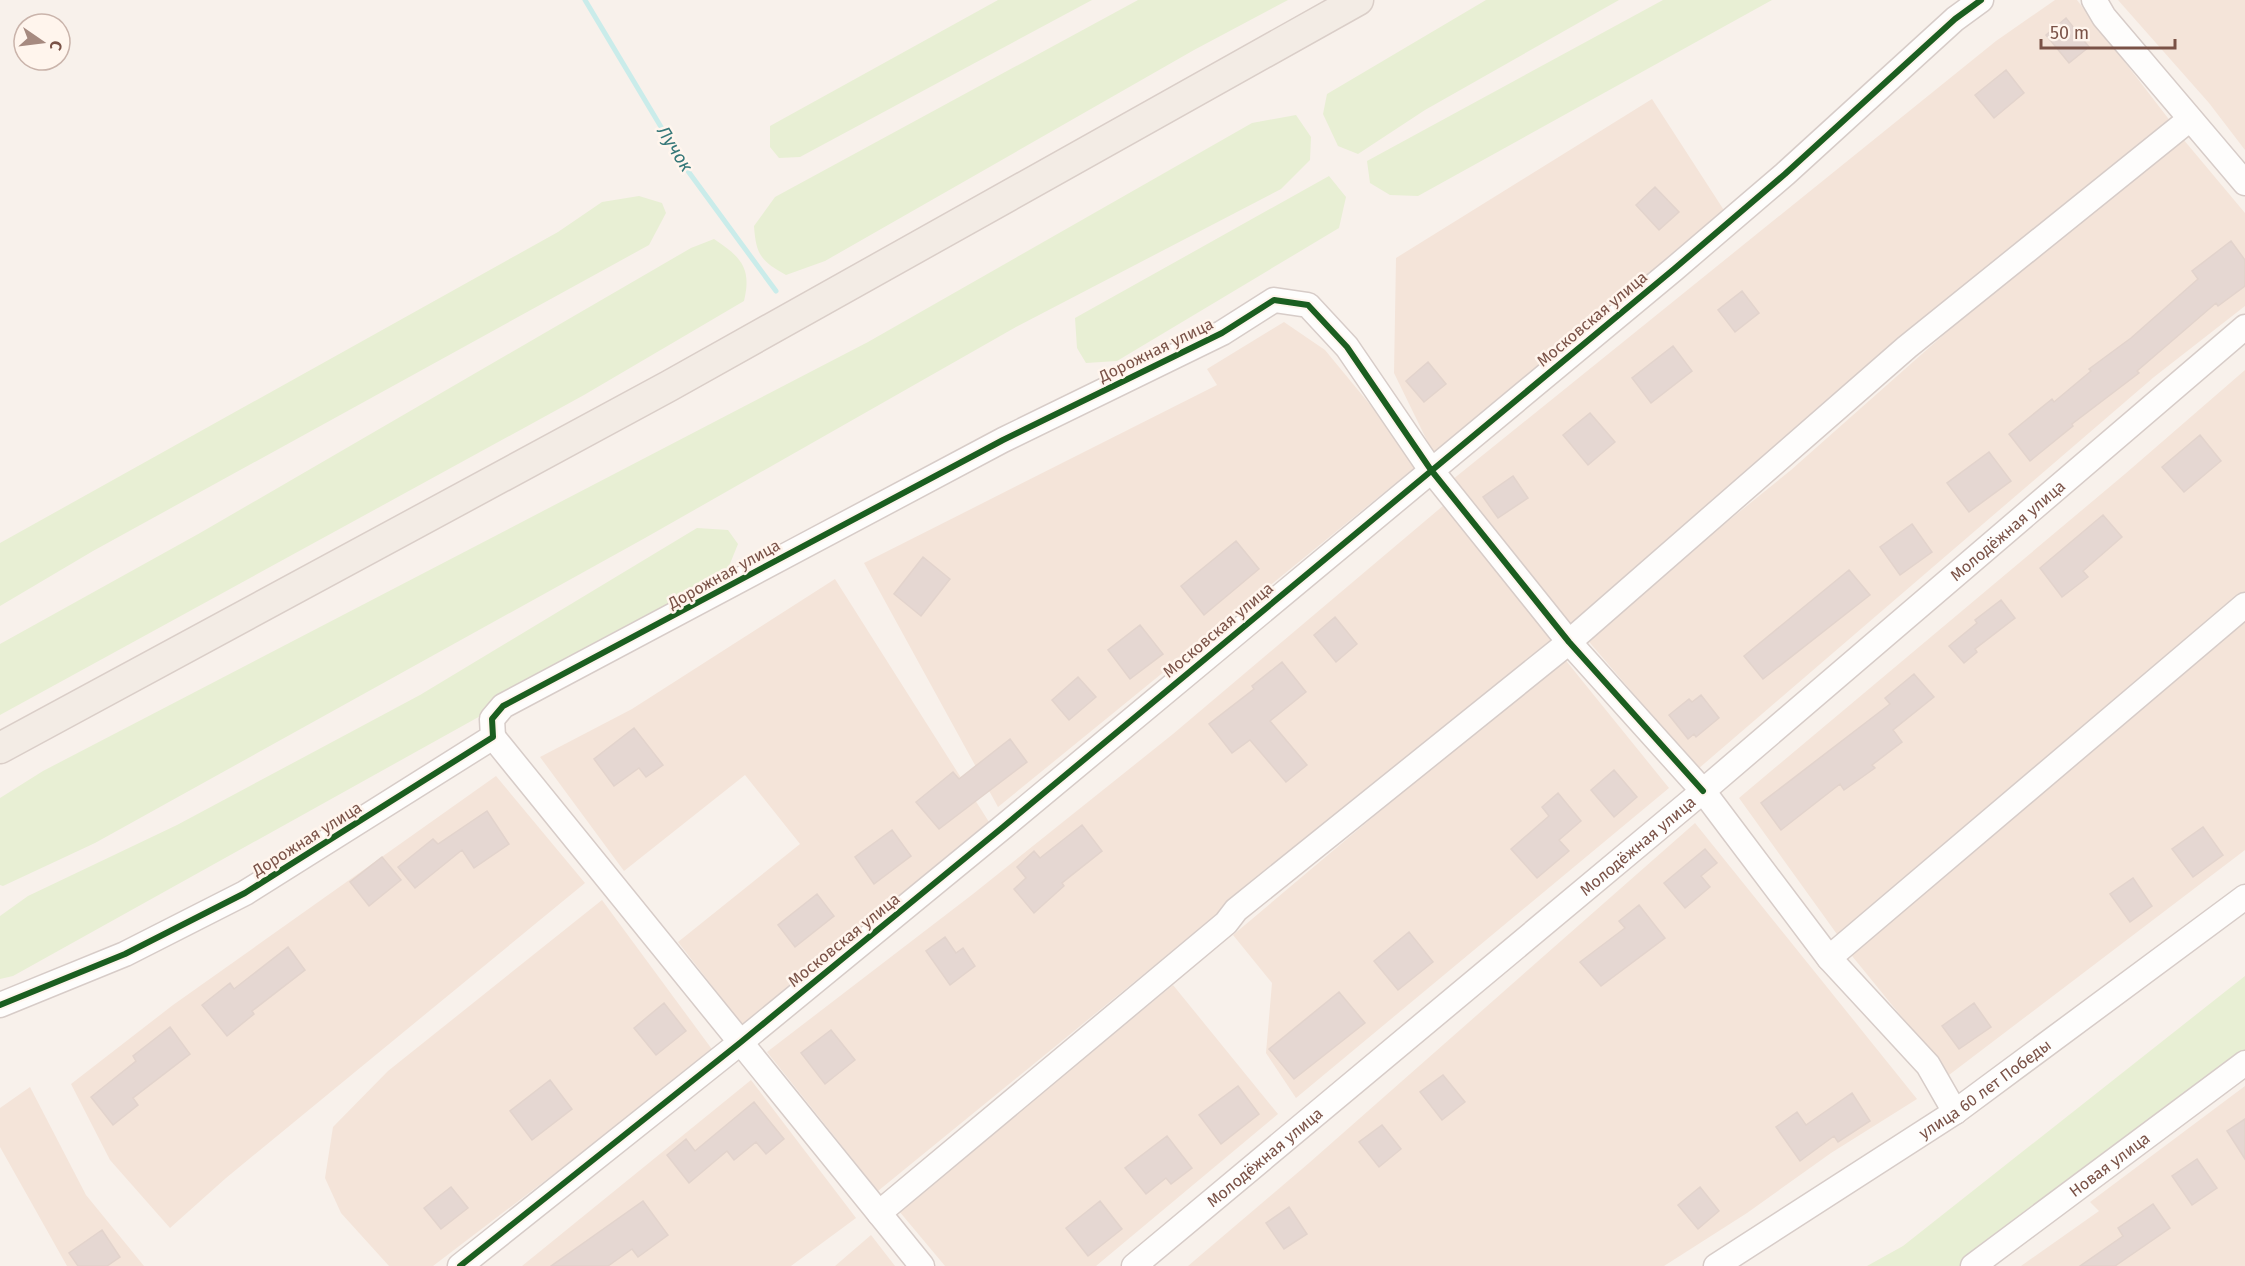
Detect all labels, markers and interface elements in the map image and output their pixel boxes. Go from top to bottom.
north arrow [12,12,72,72]
scale bar [2041,12,2174,50]
text: 50 m [2050,22,2089,44]
text: С [46,39,66,53]
water label: Лучок [652,121,698,176]
street label: Московская улица [1533,267,1651,371]
street label: Дорожная улица [1095,314,1216,386]
street label: Молодёжная улица [1946,476,2069,585]
street label: Дорожная улица [664,535,783,613]
street label: Московская улица [1159,578,1277,682]
street label: Молодёжная улица [1576,792,1699,899]
street label: Дорожная улица [248,798,365,881]
street label: Московская улица [784,889,904,991]
street label: улица 60 лет Победы [1915,1035,2055,1142]
street label: Молодёжная улица [1203,1103,1326,1211]
street label: Новая улица [2065,1128,2153,1201]

